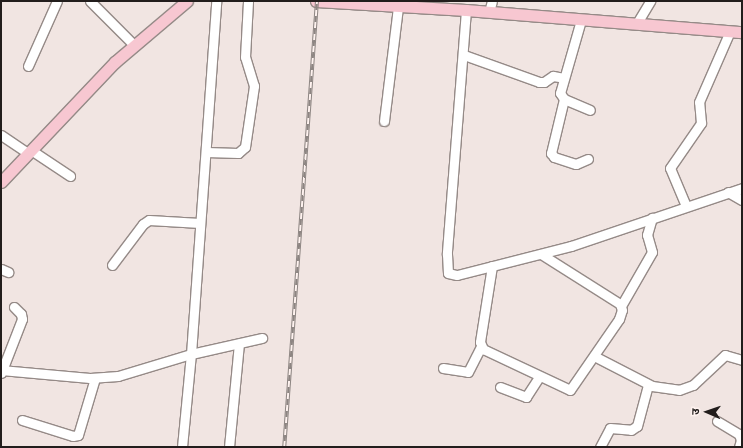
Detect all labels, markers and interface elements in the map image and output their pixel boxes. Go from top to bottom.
north arrow [687,392,727,432]
text: उ [688,408,702,415]

